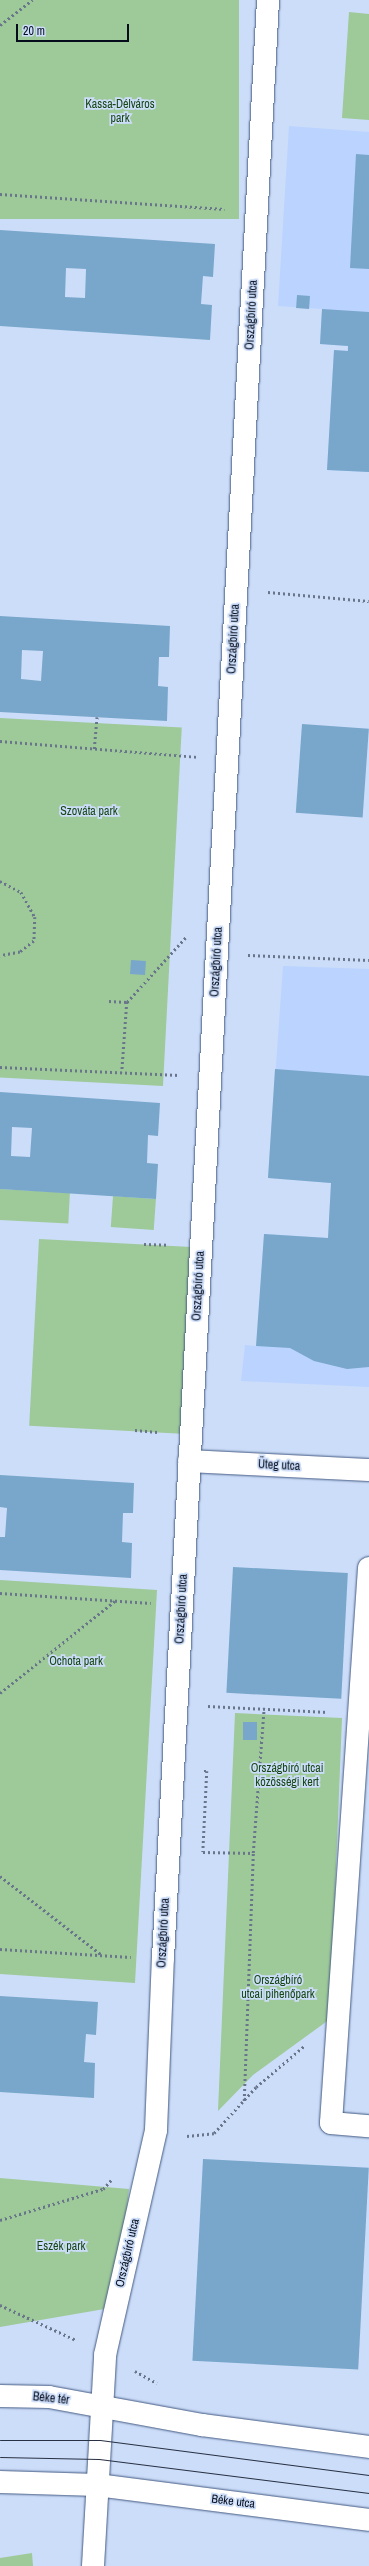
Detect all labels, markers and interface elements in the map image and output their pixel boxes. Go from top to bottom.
scale bar [18,16,131,42]
text: 20 m [23,23,45,39]
park label: Kassa-Délváros park [85,98,155,126]
street label: Országbíró utca [243,280,261,350]
street label: Országbíró utca [225,604,243,674]
park label: Szováta park [60,805,118,819]
street label: Országbíró utca [208,927,226,997]
street label: Országbíró utca [190,1251,208,1321]
street label: Üteg utca [258,1458,300,1474]
street label: Országbíró utca [173,1574,191,1644]
park label: Ochota park [49,1655,103,1669]
park label: Országbíró utcai közösségi kert [251,1762,323,1790]
street label: Országbíró utca [155,1898,173,1968]
park label: Országbíró utcai pihenőpark [241,1974,315,2002]
street label: Országbíró utca [113,2217,143,2289]
park label: Eszék park [37,2240,85,2254]
street label: Béke tér [32,2390,70,2408]
street label: Béke utca [210,2492,256,2512]

